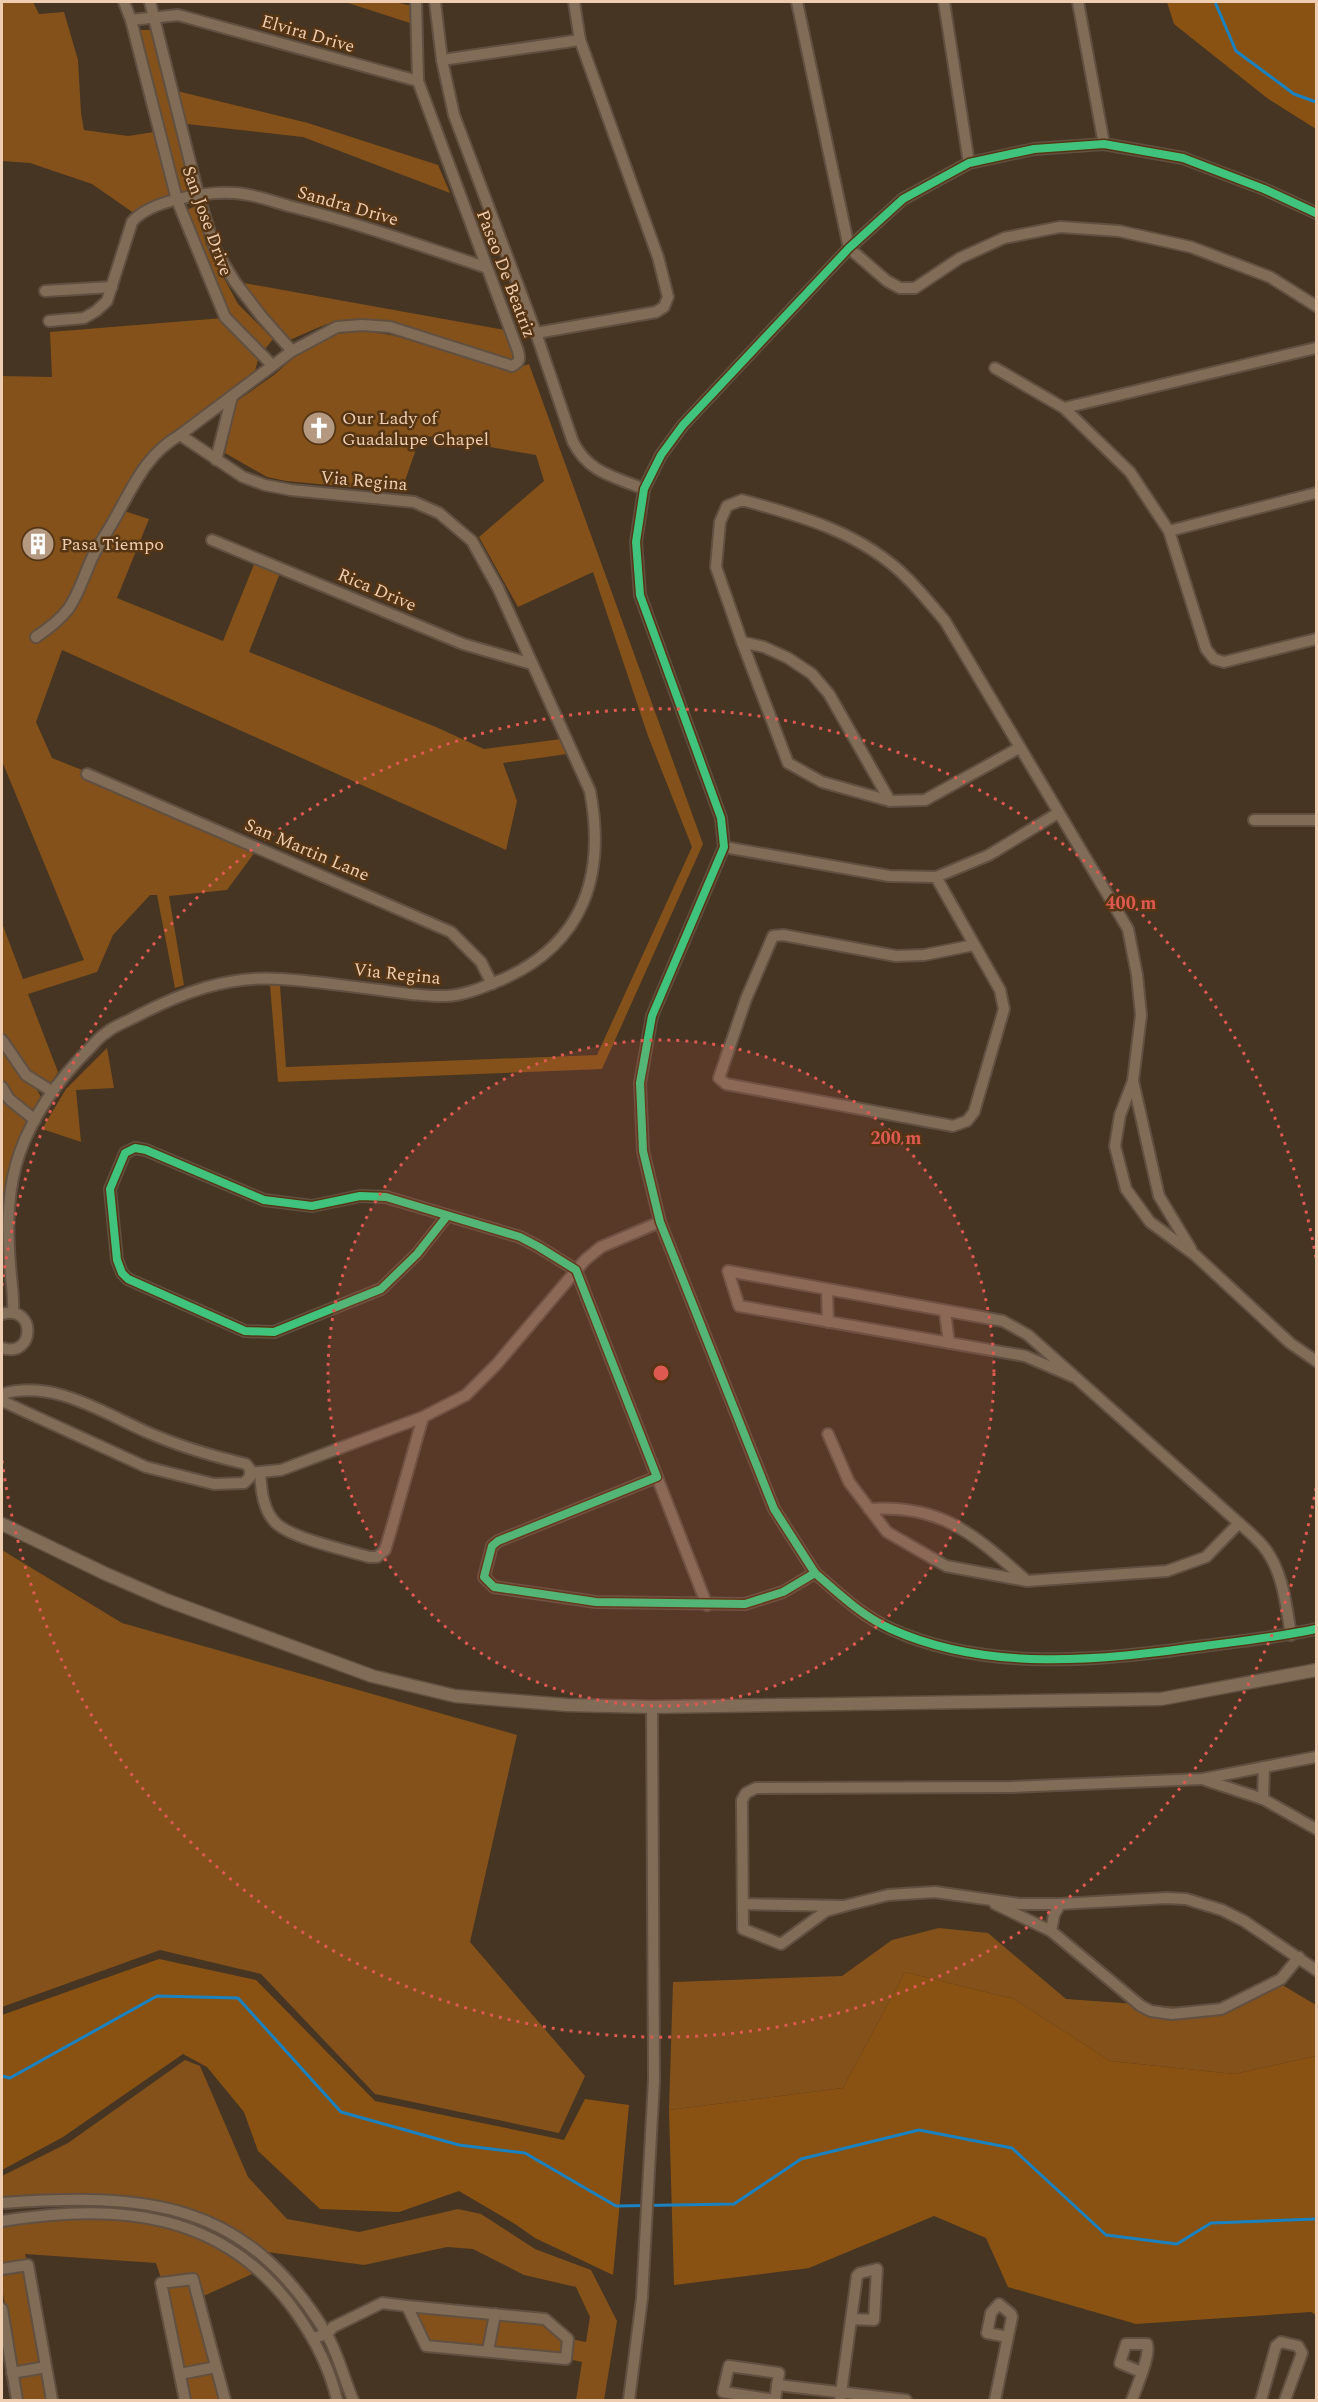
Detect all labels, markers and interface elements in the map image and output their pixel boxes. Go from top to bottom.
street label: Elvira Drive [258,8,358,60]
street label: San Jose Drive [175,162,239,280]
street label: Sandra Drive [294,179,402,233]
street label: Paseo De Beatriz [469,206,543,342]
place label: Our Lady of Guadalupe Chapel [342,405,489,453]
church icon: Our Lady of Guadalupe Chapel [301,410,337,446]
street label: Via Regina [319,464,409,498]
building icon: Pasa Tiempo [20,526,56,562]
place label: Pasa Tiempo [61,531,164,558]
street label: Rica Drive [333,561,421,619]
street label: San Martin Lane [240,812,374,888]
text: 400 m [1105,890,1157,917]
street label: Via Regina [352,956,442,992]
text: 200 m [870,1125,922,1152]
centre of rings [651,1363,671,1383]

